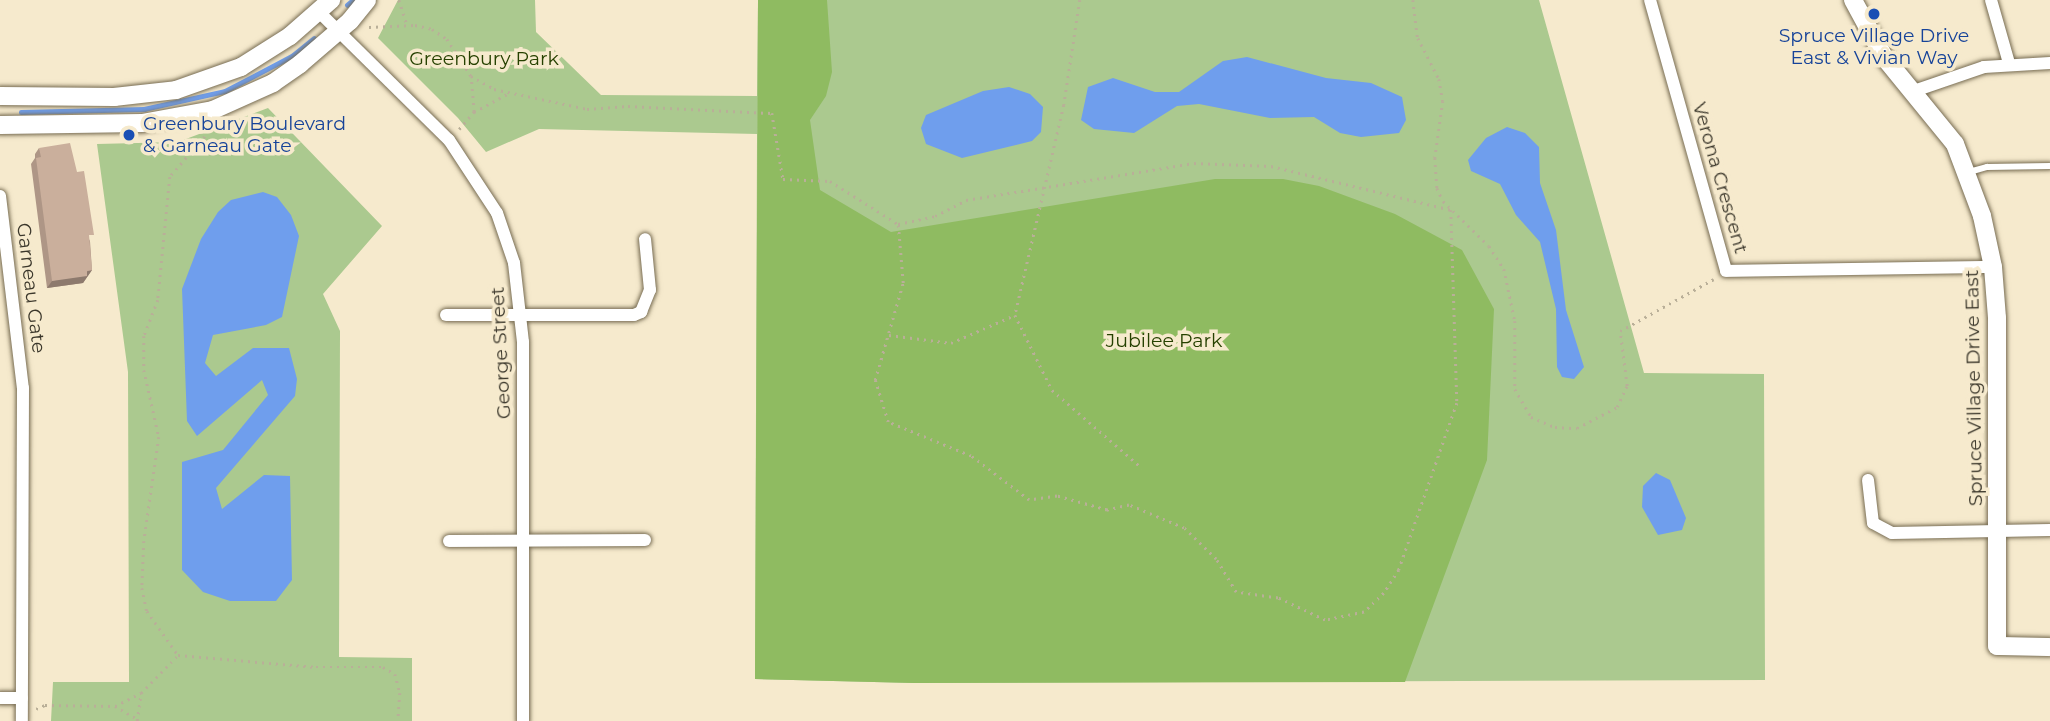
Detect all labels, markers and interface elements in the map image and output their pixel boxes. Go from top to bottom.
marker: Spruce Village Drive East & Vivian Way [1866,6,1882,22]
place label: Spruce Village Drive East & Vivian Way [1779,25,1969,69]
park label: Greenbury Park [409,48,559,70]
street label: Verona Crescent [1688,100,1752,256]
place label: Greenbury Boulevard & Garneau Gate [143,113,346,157]
marker: Greenbury Boulevard & Garneau Gate [121,127,137,143]
street label: Garneau Gate [12,222,50,354]
street label: Spruce Village Drive East [1961,270,1987,506]
street label: George Street [486,286,516,420]
park label: Jubilee Park [1106,330,1222,352]

